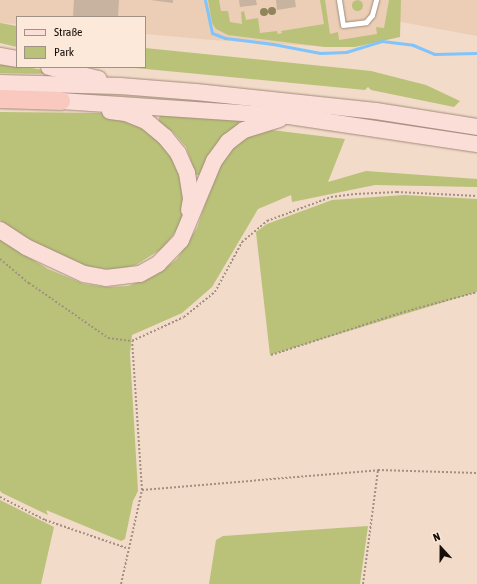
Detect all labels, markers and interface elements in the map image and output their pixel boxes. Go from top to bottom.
legend [16,16,146,68]
text: Straße [54,25,82,39]
text: Park [54,45,74,59]
north arrow [421,528,461,568]
text: N [432,530,442,544]

